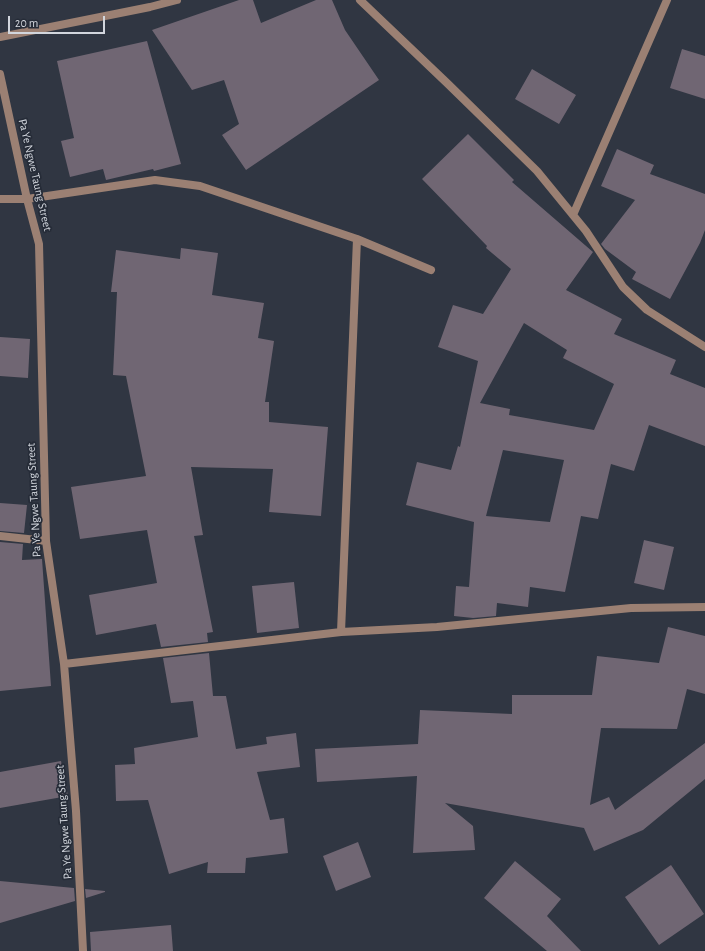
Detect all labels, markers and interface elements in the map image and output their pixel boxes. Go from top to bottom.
scale bar [10,8,107,34]
text: 20 m [15,17,38,29]
street label: Pa Ye Ngwe Taung Street [15,118,55,232]
street label: Pa Ye Ngwe Taung Street [24,442,44,558]
street label: Pa Ye Ngwe Taung Street [53,764,75,880]

